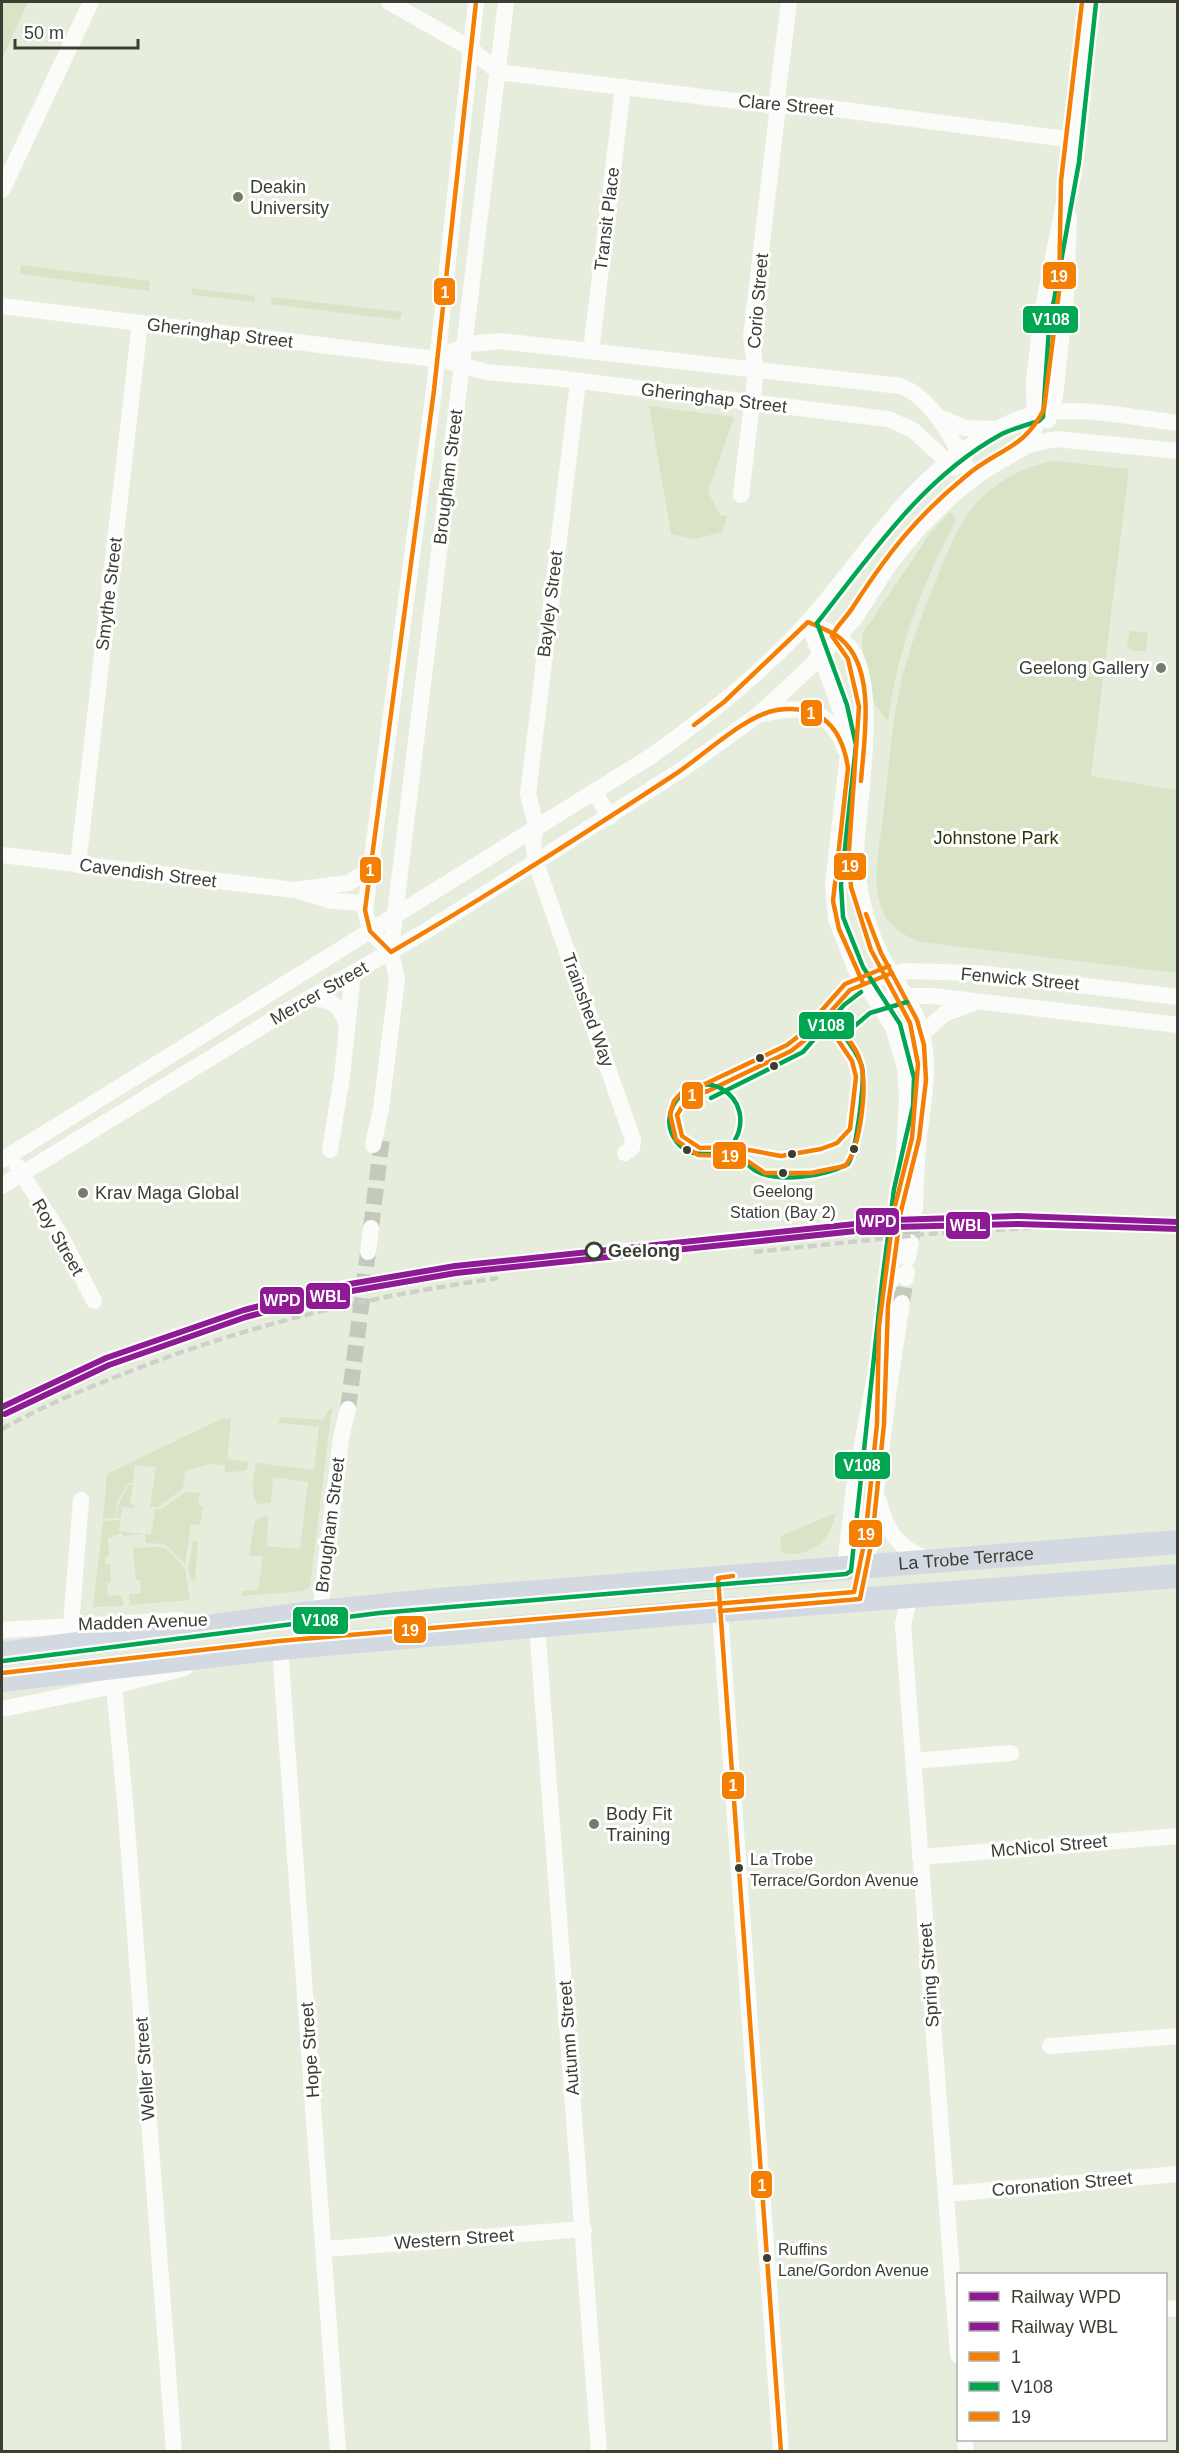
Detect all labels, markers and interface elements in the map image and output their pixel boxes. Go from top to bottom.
scale bar [15,12,138,50]
text: 50 m [24,23,64,43]
street label: Clare Street [737,91,835,119]
street label: Transit Place [591,166,623,272]
place label: Deakin University [250,177,329,218]
marker: Deakin University [231,190,245,204]
street label: Corio Street [744,252,772,350]
line badge: 19 [1042,261,1077,290]
text: 19 [1050,268,1068,285]
line badge: 1 [433,277,456,306]
text: 1 [441,284,450,301]
line badge: V108 [1022,305,1079,334]
text: V108 [1032,311,1070,328]
street label: Gheringhap Street [146,314,294,352]
street label: Gheringhap Street [640,379,788,417]
street label: Brougham Street [430,408,466,546]
street label: Smythe Street [92,536,126,652]
street label: Bayley Street [534,550,566,658]
place label: Geelong Gallery [1019,658,1149,678]
marker: Geelong Gallery [1154,661,1168,675]
line badge: 1 [800,699,823,727]
text: 1 [807,705,816,722]
park label: Johnstone Park [933,828,1060,848]
line badge: 19 [833,852,867,881]
street label: Cavendish Street [78,855,218,891]
line badge: 1 [359,856,382,884]
text: 19 [841,858,859,875]
text: 1 [366,862,375,879]
street label: Trainshed Way [558,950,618,1070]
street label: Mercer Street [267,957,371,1029]
street label: Fenwick Street [960,964,1080,994]
line badge: V108 [798,1011,855,1040]
text: V108 [807,1017,845,1034]
unlabelled marker [754,1052,766,1064]
unlabelled marker [768,1060,780,1072]
line badge: 1 [681,1081,704,1110]
text: 1 [688,1087,697,1104]
line badge: 19 [712,1141,747,1170]
unlabelled marker [848,1143,860,1155]
unlabelled marker [681,1144,693,1156]
text: 19 [721,1148,739,1165]
unlabelled marker [786,1148,798,1160]
marker: Geelong Station (Bay 2) [777,1167,789,1179]
place label: Krav Maga Global [95,1183,239,1203]
place label: Geelong Station (Bay 2) [730,1183,836,1221]
marker: Krav Maga Global [76,1186,90,1200]
street label: Roy Street [28,1195,88,1279]
line badge: WPD [855,1207,900,1236]
line badge: WBL [945,1211,991,1240]
text: WPD [859,1213,897,1230]
text: WBL [950,1217,986,1234]
place label: Geelong [608,1241,680,1261]
marker: Geelong [585,1242,603,1260]
line badge: WBL [305,1282,351,1310]
line badge: WPD [259,1286,305,1315]
text: WBL [310,1288,346,1305]
text: WPD [263,1292,301,1309]
line badge: V108 [834,1451,891,1480]
street label: Brougham Street [312,1456,348,1594]
text: V108 [843,1457,881,1474]
line badge: 19 [848,1519,883,1548]
text: 19 [857,1526,875,1543]
street label: La Trobe Terrace [898,1543,1034,1574]
line badge: V108 [292,1606,349,1635]
street label: Madden Avenue [78,1610,208,1634]
text: V108 [301,1612,339,1629]
line badge: 19 [393,1615,427,1644]
text: 19 [401,1622,419,1639]
line badge: 1 [721,1771,745,1800]
text: 1 [729,1777,738,1794]
place label: Body Fit Training [606,1804,672,1845]
marker: Body Fit Training [587,1817,601,1831]
street label: McNicol Street [990,1831,1108,1861]
place label: La Trobe Terrace/Gordon Avenue [750,1851,919,1889]
marker: La Trobe Terrace/Gordon Avenue [733,1862,745,1874]
street label: Spring Street [915,1922,943,2028]
street label: Autumn Street [555,1980,583,2096]
street label: Hope Street [297,2001,323,2099]
street label: Weller Street [131,2017,159,2121]
street label: Coronation Street [991,2168,1133,2200]
line badge: 1 [750,2170,773,2199]
text: 1 [758,2177,767,2194]
street label: Western Street [394,2225,514,2253]
place label: Ruffins Lane/Gordon Avenue [778,2241,929,2279]
marker: Ruffins Lane/Gordon Avenue [761,2252,773,2264]
legend [957,2273,1167,2441]
text: Railway WPD [1011,2287,1121,2307]
text: Railway WBL [1011,2317,1118,2337]
text: 1 [1011,2347,1021,2367]
text: V108 [1011,2377,1053,2397]
text: 19 [1011,2407,1031,2427]

